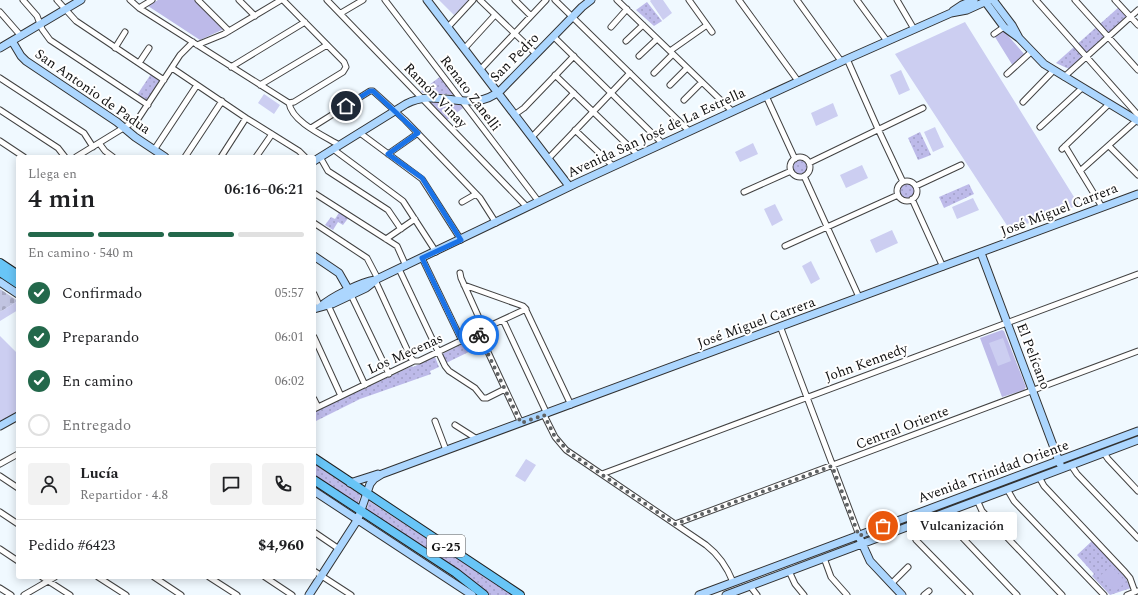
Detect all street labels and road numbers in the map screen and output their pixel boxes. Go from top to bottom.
street label: San Pedro [485,28,544,87]
street label: San Antonio de Padua [31,44,155,139]
street label: Renato Zanelli [435,51,506,136]
street label: Ramón Vinay [399,58,473,134]
street label: Avenida San José de La Estrella [564,82,749,183]
street label: José Miguel Carrera [997,177,1121,242]
street label: José Miguel Carrera [694,291,818,354]
street label: El Pelícano [1011,320,1056,393]
street label: Los Mecenas [364,327,446,379]
street label: John Kennedy [822,337,912,387]
street label: Central Oriente [853,400,952,455]
street label: Avenida Trinidad Oriente [915,434,1072,509]
road number: G-25 [427,535,465,557]

